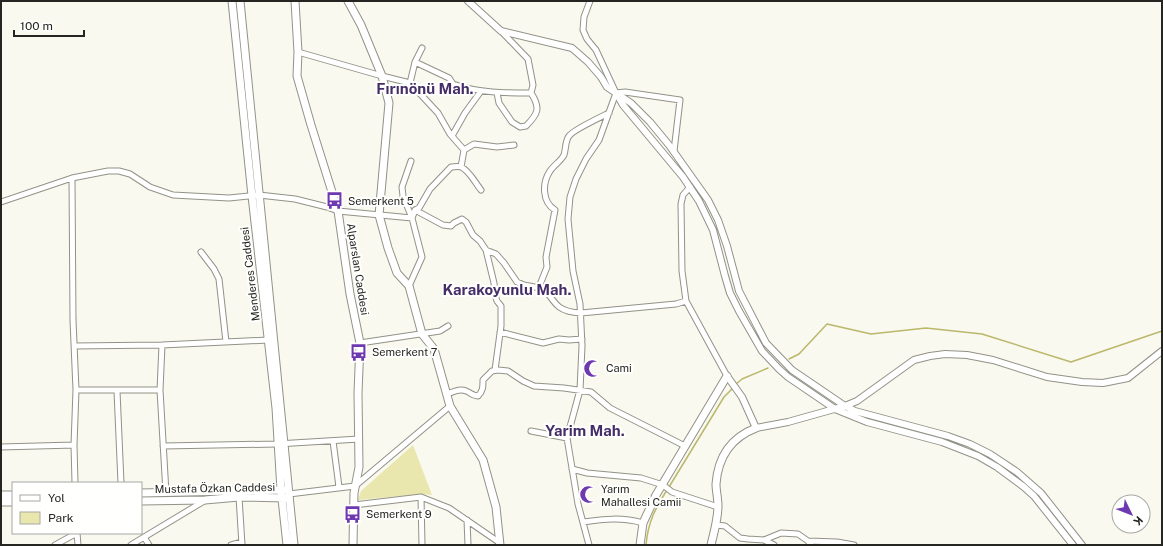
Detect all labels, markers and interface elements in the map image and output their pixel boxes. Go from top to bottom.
scale bar [14,12,84,38]
text: 100 m [20,19,53,33]
district label: Fırınönü Mah. [376,80,474,97]
bus stop icon: Semerkent 5 [325,191,345,211]
place label: Semerkent 5 [348,195,414,207]
street label: Alparslan Caddesi [345,222,371,316]
street label: Menderes Caddesi [238,226,262,322]
district label: Karakoyunlu Mah. [443,281,571,298]
bus stop icon: Semerkent 7 [349,342,369,362]
place label: Semerkent 7 [372,346,438,358]
mosque icon: Cami [583,358,603,378]
place label: Cami [606,362,632,374]
district label: Yarim Mah. [545,422,625,439]
street label: Mustafa Özkan Caddesi [155,480,275,495]
legend [12,482,142,534]
place label: Yarım Mahallesi Camii [601,483,681,508]
mosque icon: Yarım Mahallesi Camii [578,485,598,505]
text: Yol [48,491,65,505]
north arrow [1111,494,1151,534]
bus stop icon: Semerkent 9 [343,504,363,524]
place label: Semerkent 9 [366,508,432,520]
text: Park [48,511,74,525]
text: K [1131,514,1145,528]

